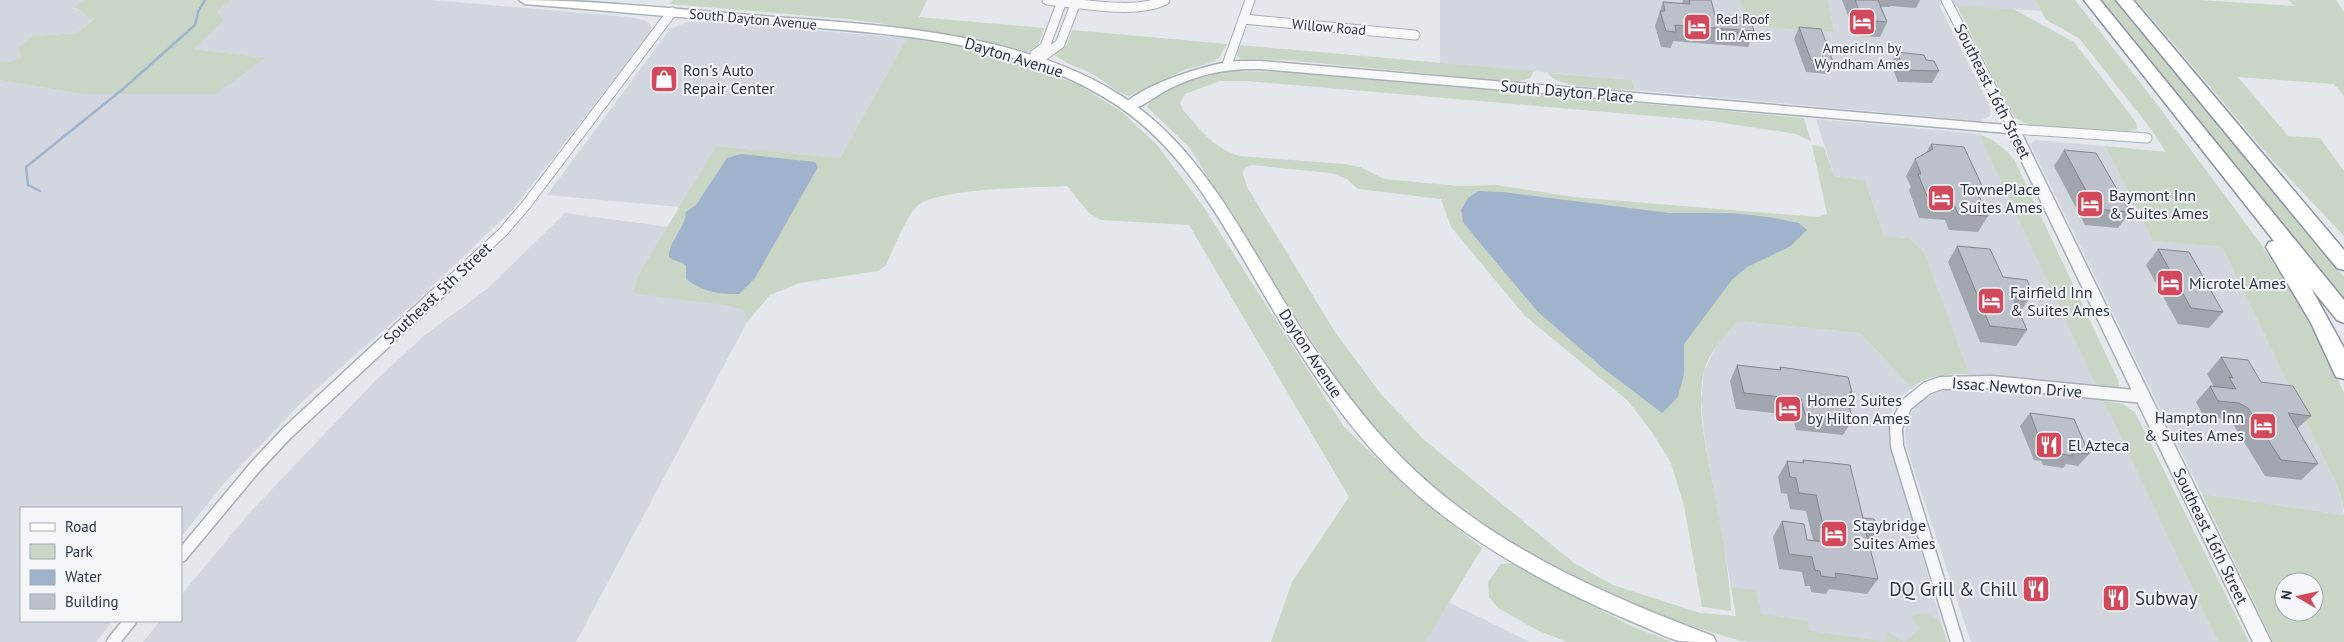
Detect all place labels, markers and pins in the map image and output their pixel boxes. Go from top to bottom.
hotel icon: AmericInn by Wyndham Ames [1847,7,1877,37]
place label: Red Roof Inn Ames [1716,10,1771,44]
hotel icon: Red Roof Inn Ames [1682,12,1712,42]
place label: AmericInn by Wyndham Ames [1815,39,1910,73]
place label: Ron's Auto Repair Center [683,60,775,98]
shop icon: Ron's Auto Repair Center [649,64,679,94]
place label: TownePlace Suites Ames [1960,179,2043,217]
hotel icon: TownePlace Suites Ames [1926,183,1956,213]
place label: Baymont Inn & Suites Ames [2109,185,2209,223]
hotel icon: Baymont Inn & Suites Ames [2075,189,2105,219]
hotel icon: Microtel Ames [2155,268,2185,298]
place label: Microtel Ames [2189,273,2286,293]
place label: Fairfield Inn & Suites Ames [2010,282,2110,320]
hotel icon: Fairfield Inn & Suites Ames [1976,286,2006,316]
place label: Home2 Suites by Hilton Ames [1807,390,1910,428]
hotel icon: Home2 Suites by Hilton Ames [1773,394,1803,424]
place label: Hampton Inn & Suites Ames [2144,407,2244,445]
hotel icon: Hampton Inn & Suites Ames [2248,411,2278,441]
restaurant icon: El Azteca [2034,430,2064,460]
place label: El Azteca [2068,435,2130,455]
place label: Staybridge Suites Ames [1853,515,1936,553]
hotel icon: Staybridge Suites Ames [1819,519,1849,549]
restaurant icon: DQ Grill & Chill [2021,574,2051,604]
place label: DQ Grill & Chill [1889,577,2017,601]
restaurant icon: Subway [2101,583,2131,613]
place label: Subway [2135,586,2198,610]

